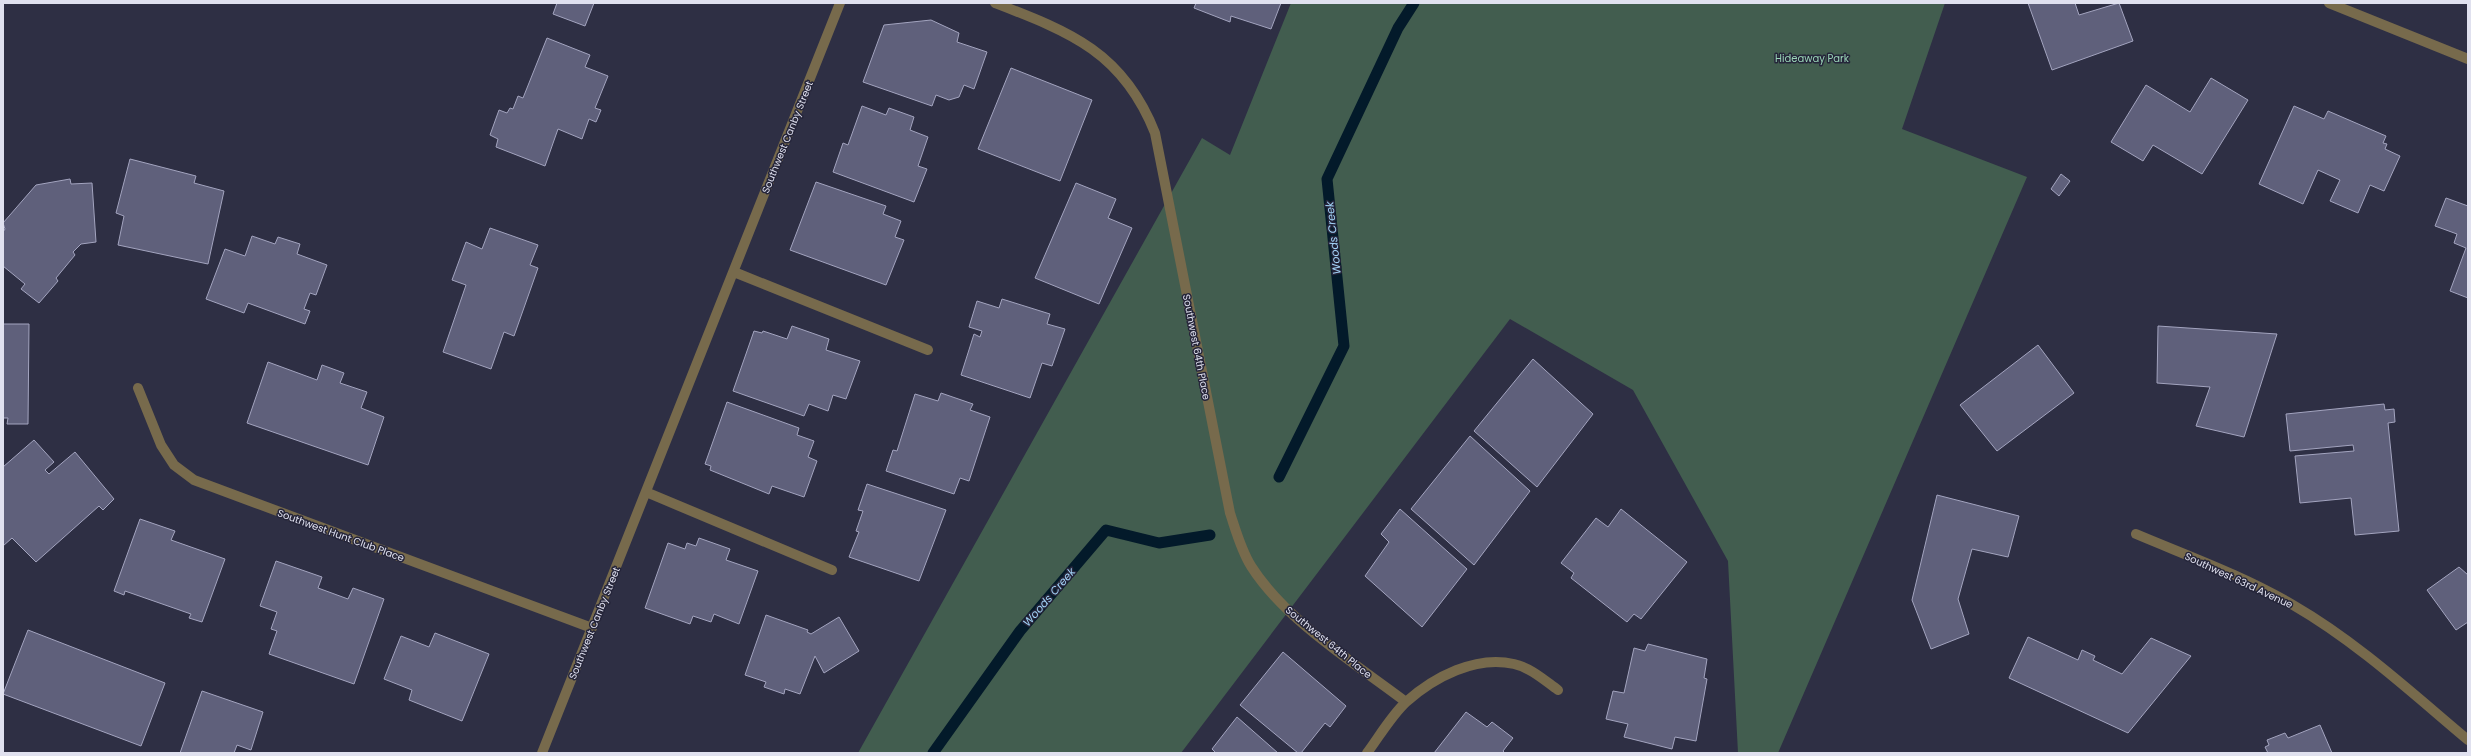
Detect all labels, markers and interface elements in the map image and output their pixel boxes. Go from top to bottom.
park label: Hideaway Park [1775,51,1850,66]
street label: Southwest Canby Street [758,78,817,196]
water label: Woods Creek [1321,199,1345,275]
street label: Southwest 64th Place [1179,293,1214,401]
street label: Southwest Hunt Club Place [275,506,406,565]
street label: Southwest 63rd Avenue [2182,549,2295,612]
water label: Woods Creek [1019,563,1080,630]
street label: Southwest Canby Street [565,564,624,682]
street label: Southwest 64th Place [1282,603,1375,682]

